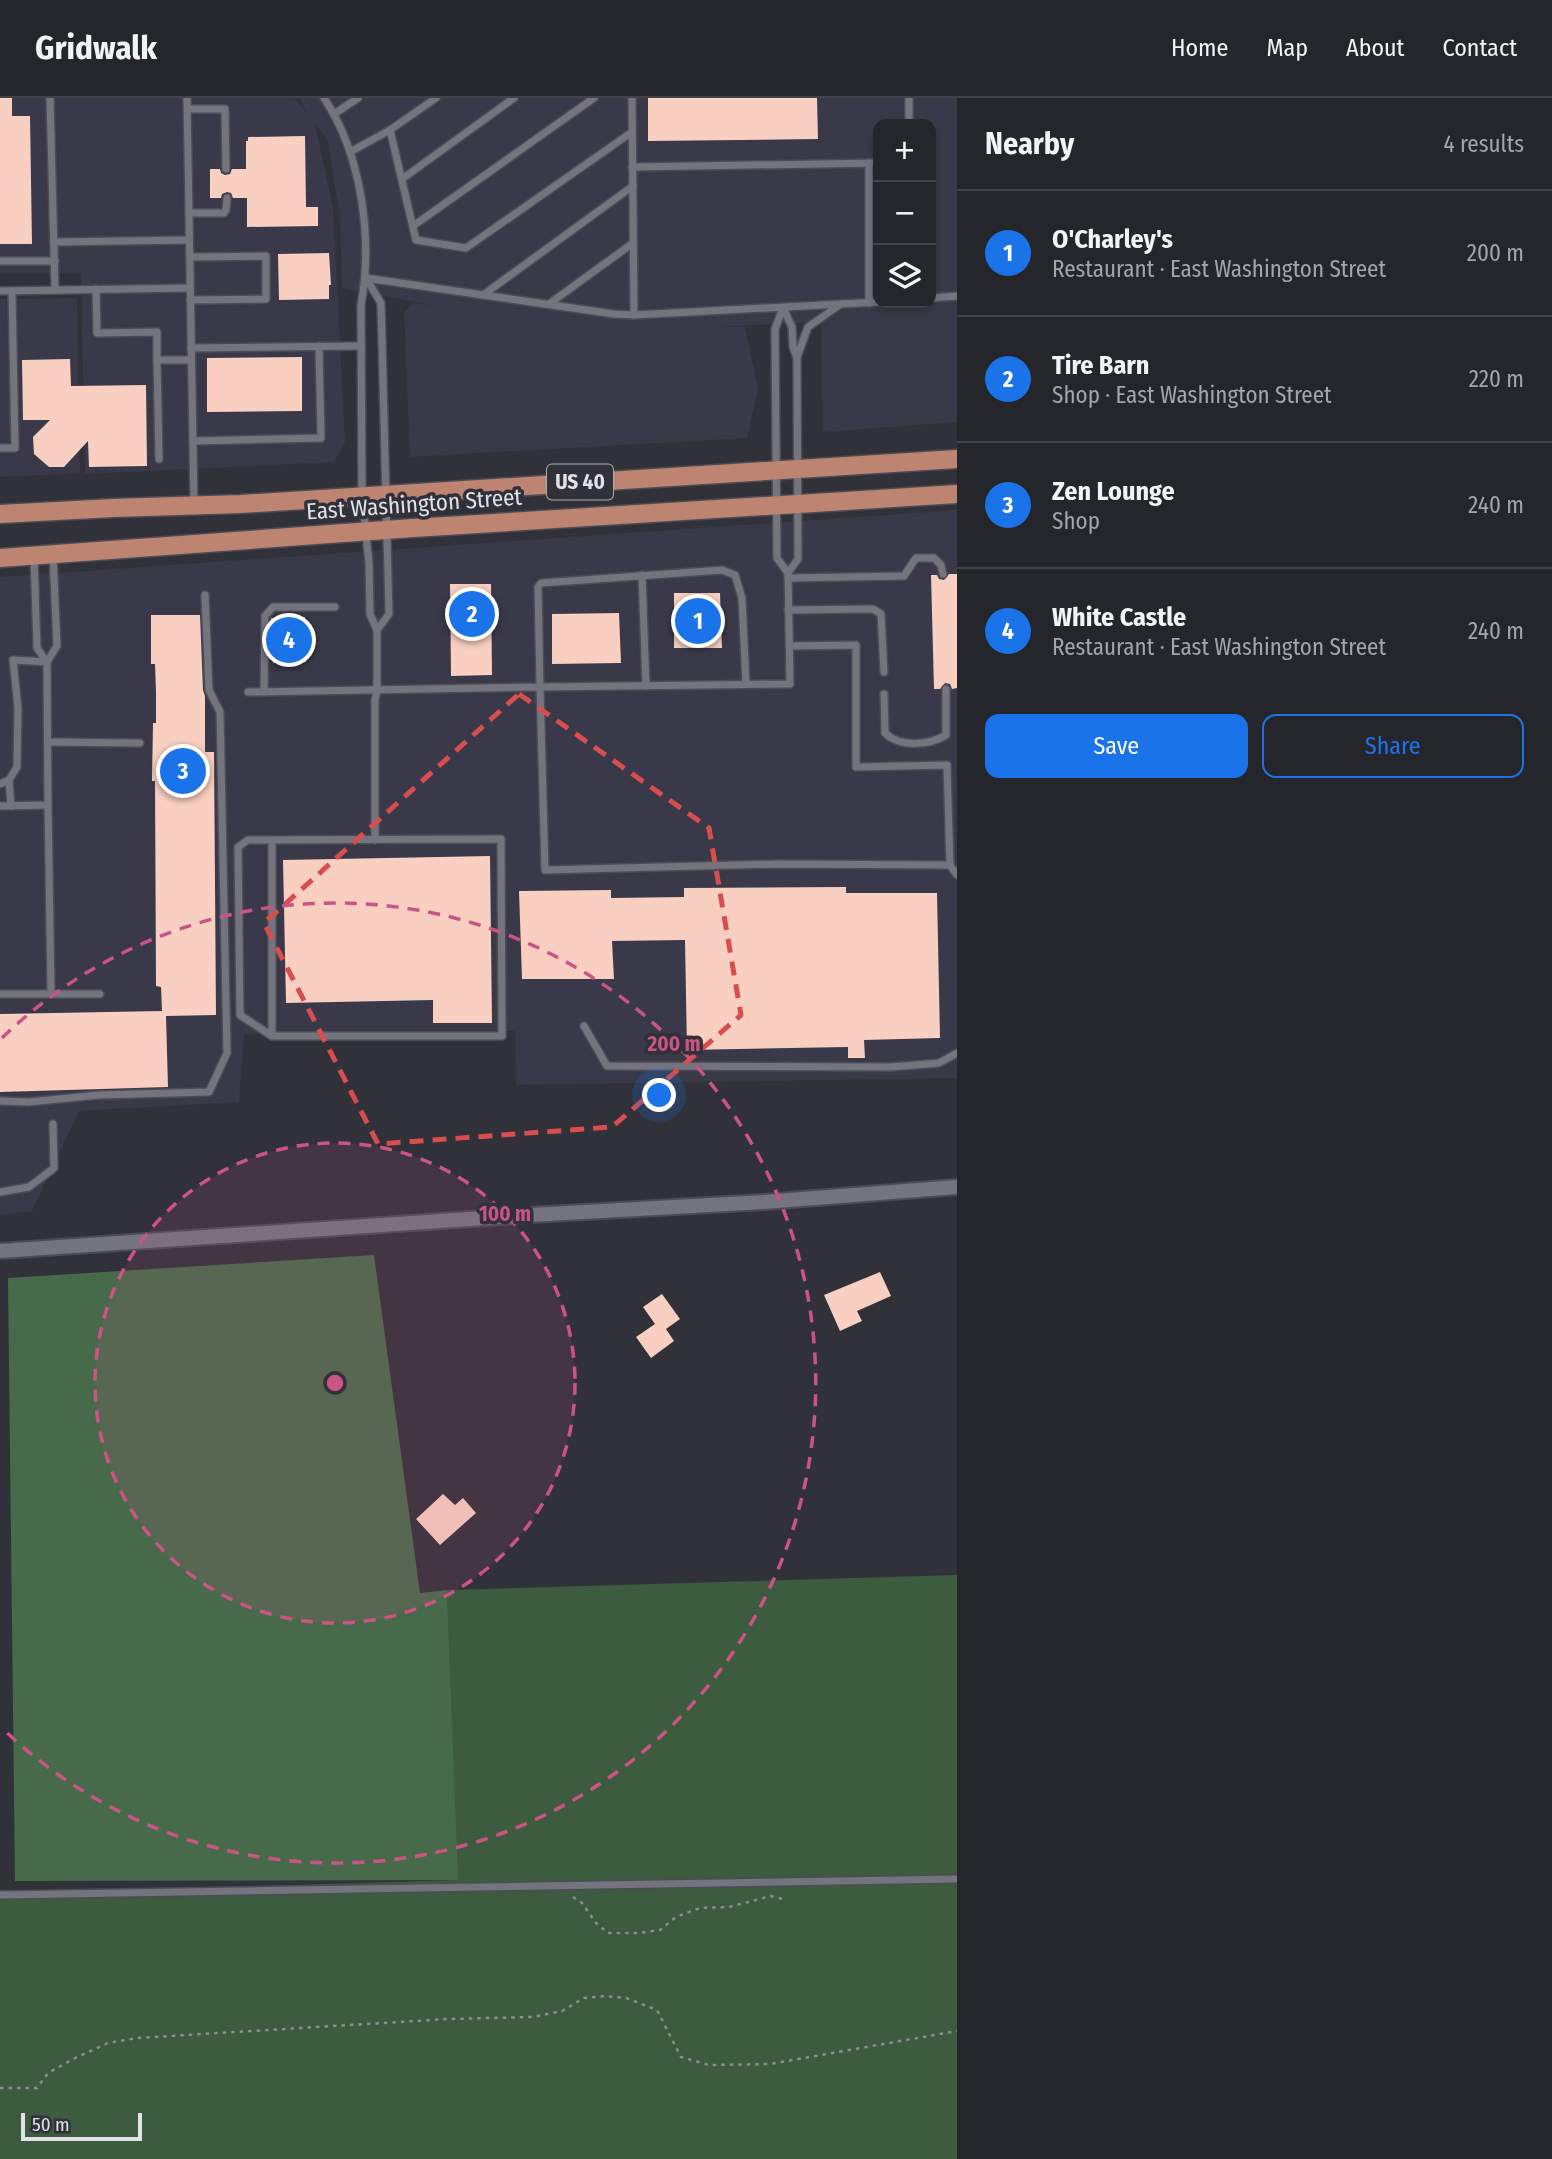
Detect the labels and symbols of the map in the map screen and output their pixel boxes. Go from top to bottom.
road number: US 40 [547,464,613,500]
street label: East Washington Street [305,482,523,526]
pin: 2 [449,588,495,640]
pin: 1 [675,595,721,647]
pin: 4 [266,614,312,666]
pin: 3 [160,745,206,797]
text: 200 m [646,1031,701,1057]
your location [642,1078,676,1112]
text: 100 m [479,1201,531,1227]
centre of rings [323,1371,347,1395]
scale bar [21,2110,142,2142]

